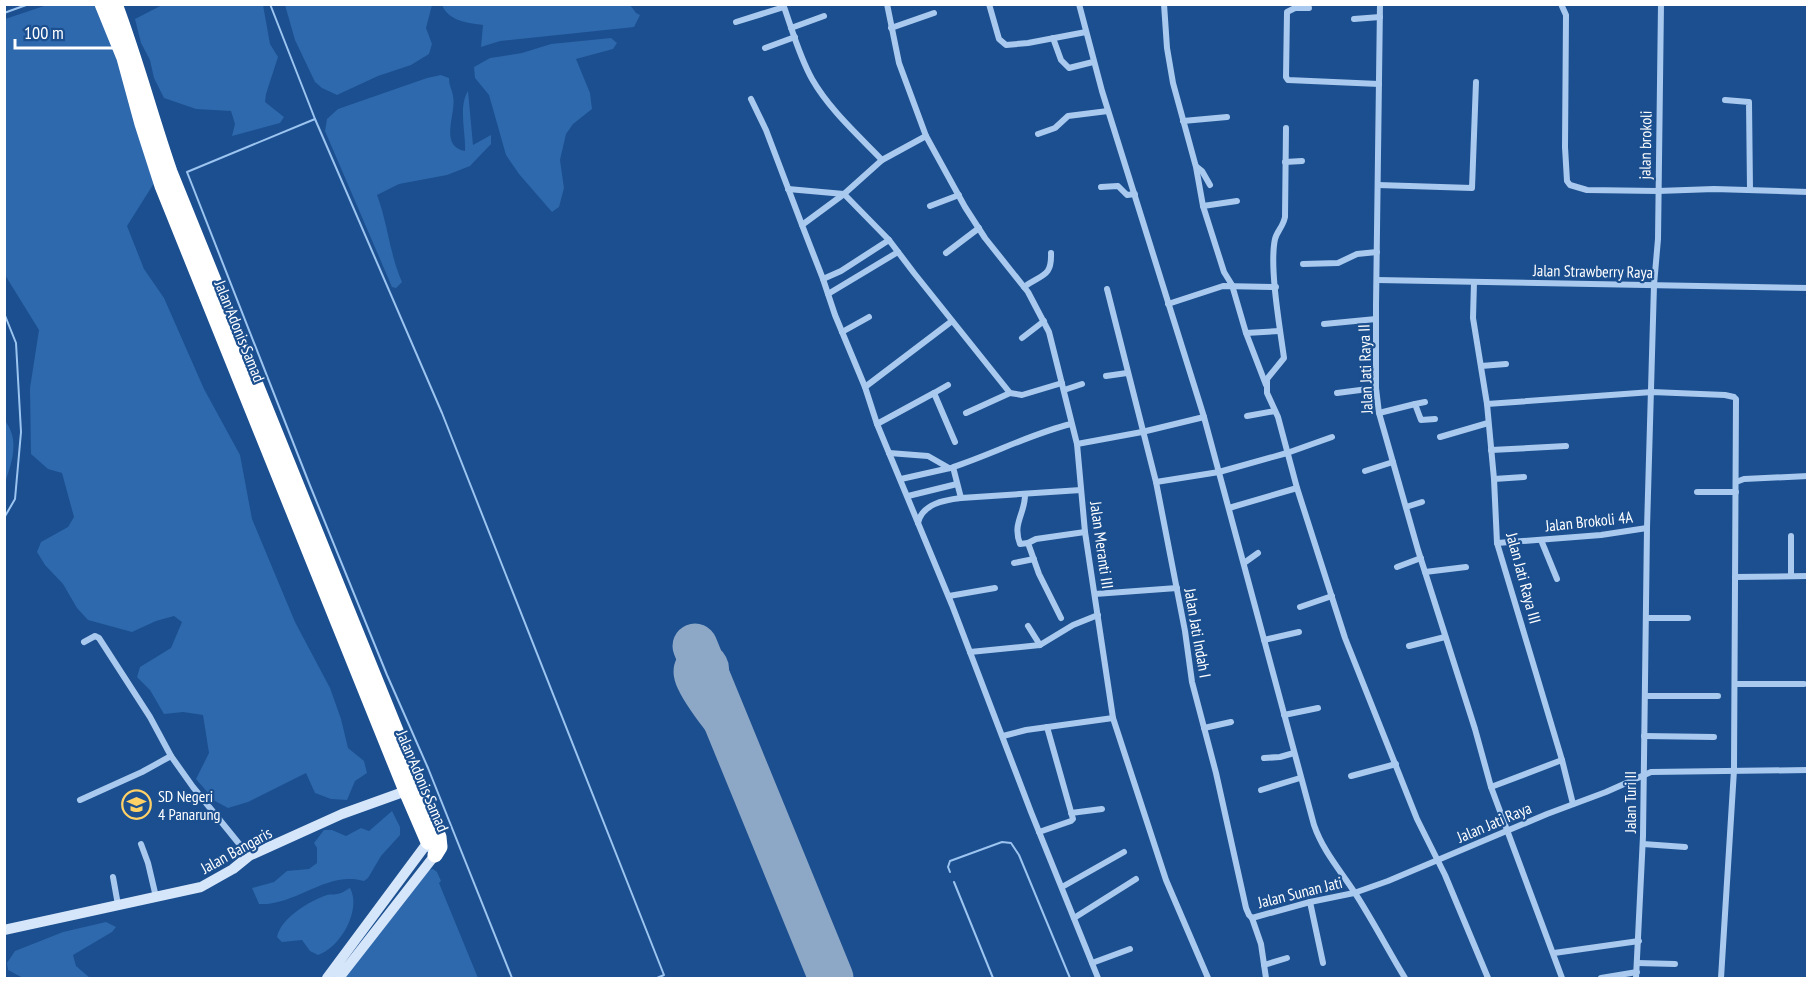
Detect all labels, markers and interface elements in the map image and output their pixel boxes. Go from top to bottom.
scale bar [15,12,116,50]
text: 100 m [24,21,64,44]
street label: jalan brokoli [1634,110,1656,180]
street label: Jalan Strawberry Raya [1532,260,1653,282]
street label: Jalan Adonis Samad [210,276,270,385]
street label: Jalan Jati Raya II [1353,324,1377,415]
street label: Jalan Meranti III [1086,499,1118,590]
street label: Jalan Brokoli 4A [1543,506,1634,536]
street label: Jalan Jati Raya III [1502,529,1546,626]
street label: Jalan Jati Indah I [1180,586,1216,679]
street label: Jalan Adonis Samad [392,726,453,835]
street label: Jalan Turi II [1620,771,1640,834]
place label: SD Negeri 4 Panarung [158,786,220,824]
school or university icon: SD Negeri 4 Panarung [121,789,153,821]
street label: Jalan Jati Raya [1453,797,1534,847]
street label: Jalan Bangaris [196,822,275,878]
street label: Jalan Sunan Jati [1255,872,1344,912]

